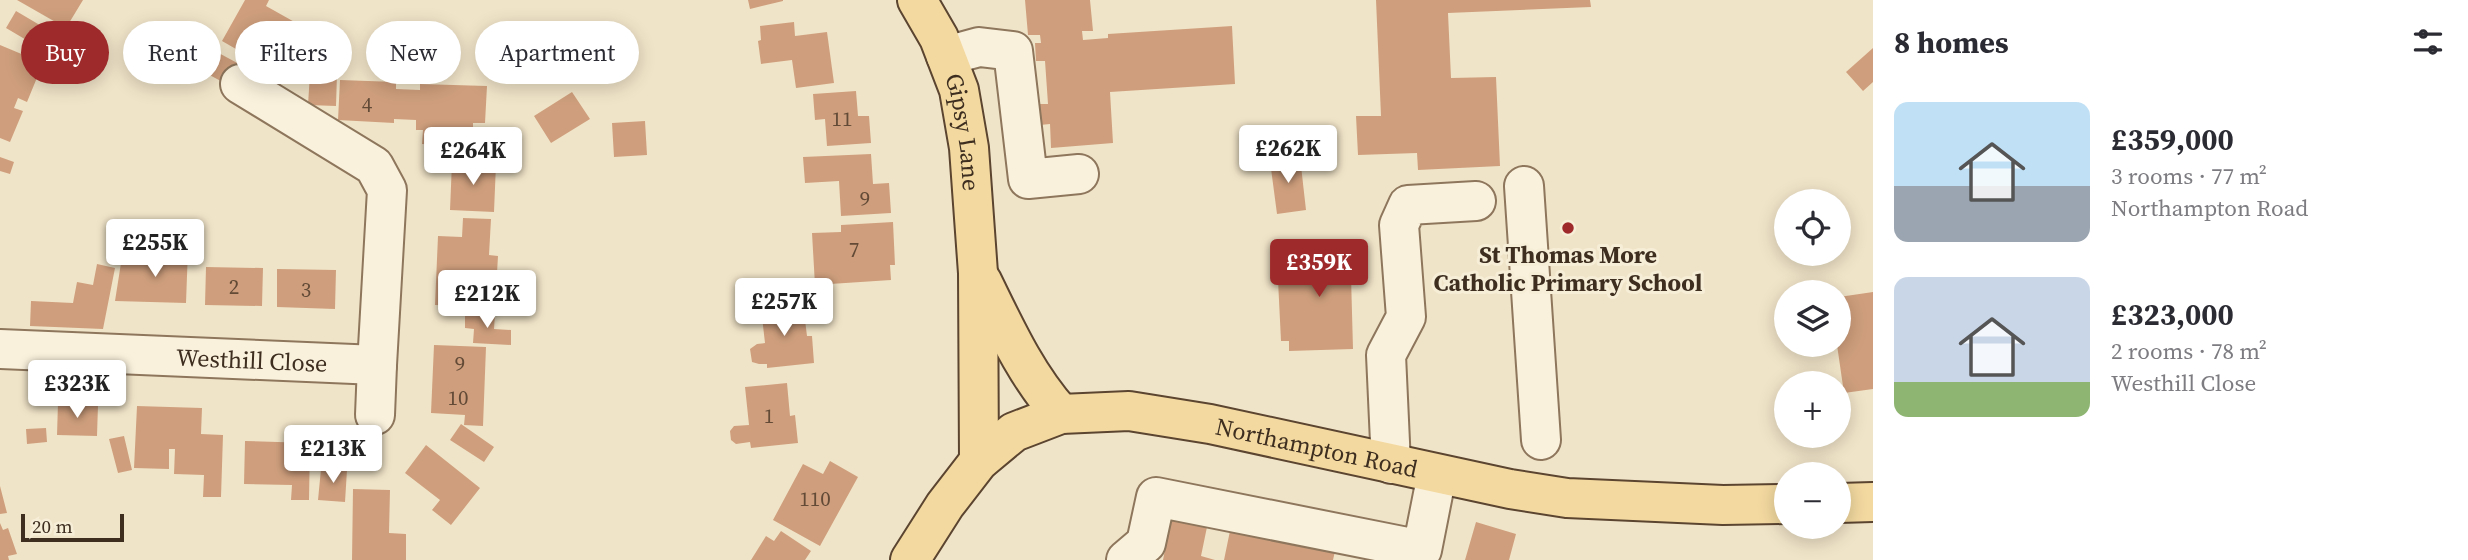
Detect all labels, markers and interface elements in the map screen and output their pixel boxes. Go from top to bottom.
chip: Buy [21,21,109,84]
chip: Rent [123,21,221,84]
chip: Filters [235,21,352,84]
chip: New [366,21,461,84]
chip: Apartment [475,21,639,84]
text: 8 homes [1894,22,2009,63]
icon: filters [2409,23,2447,61]
street label: Gipsy Lane [937,68,989,192]
house number: 4 [362,90,373,119]
house number: 11 [832,104,853,133]
text: £359,000 [2111,119,2234,160]
pin: £262K [1239,125,1337,185]
pin: £264K [424,128,522,187]
icon: home [1950,130,2034,214]
text: £262K [1255,132,1321,164]
text: £264K [440,134,506,166]
text: 3 rooms · 77 m² [2111,160,2267,192]
house number: 9 [860,184,870,213]
map controls [1774,189,1851,539]
button: locate [1774,189,1851,266]
text: Northampton Road [2111,192,2308,224]
pin: £255K [106,219,204,279]
marker: St Thomas More Catholic Primary School [1560,220,1576,236]
text: £255K [122,226,188,258]
house number: 7 [849,235,859,264]
place label: St Thomas More Catholic Primary School [1433,238,1703,299]
pin: £359K [1270,240,1368,299]
text: £359K [1286,246,1352,278]
pin: £212K [438,270,536,330]
house number: 2 [229,272,239,301]
house number: 3 [301,275,311,304]
text: £212K [454,277,520,309]
pin: £257K [735,278,833,338]
button: layers [1774,280,1851,357]
text: £257K [751,285,817,317]
text: £323,000 [2111,294,2234,335]
icon: home [1950,305,2034,389]
text: 2 rooms · 78 m² [2111,335,2267,367]
street label: Westhill Close [175,340,328,379]
house number: 9 [455,349,465,378]
pin: £323K [28,360,126,420]
text: £323K [44,367,110,399]
text: Westhill Close [2111,367,2256,399]
button: + [1774,371,1851,448]
house number: 10 [448,383,469,412]
house number: 1 [764,401,774,430]
street label: Northampton Road [1213,409,1421,485]
pin: £213K [284,426,382,485]
text: £213K [300,432,366,464]
button: − [1774,462,1851,539]
house number: 110 [799,484,831,513]
scale bar [21,511,124,543]
text: 20 m [32,513,73,539]

